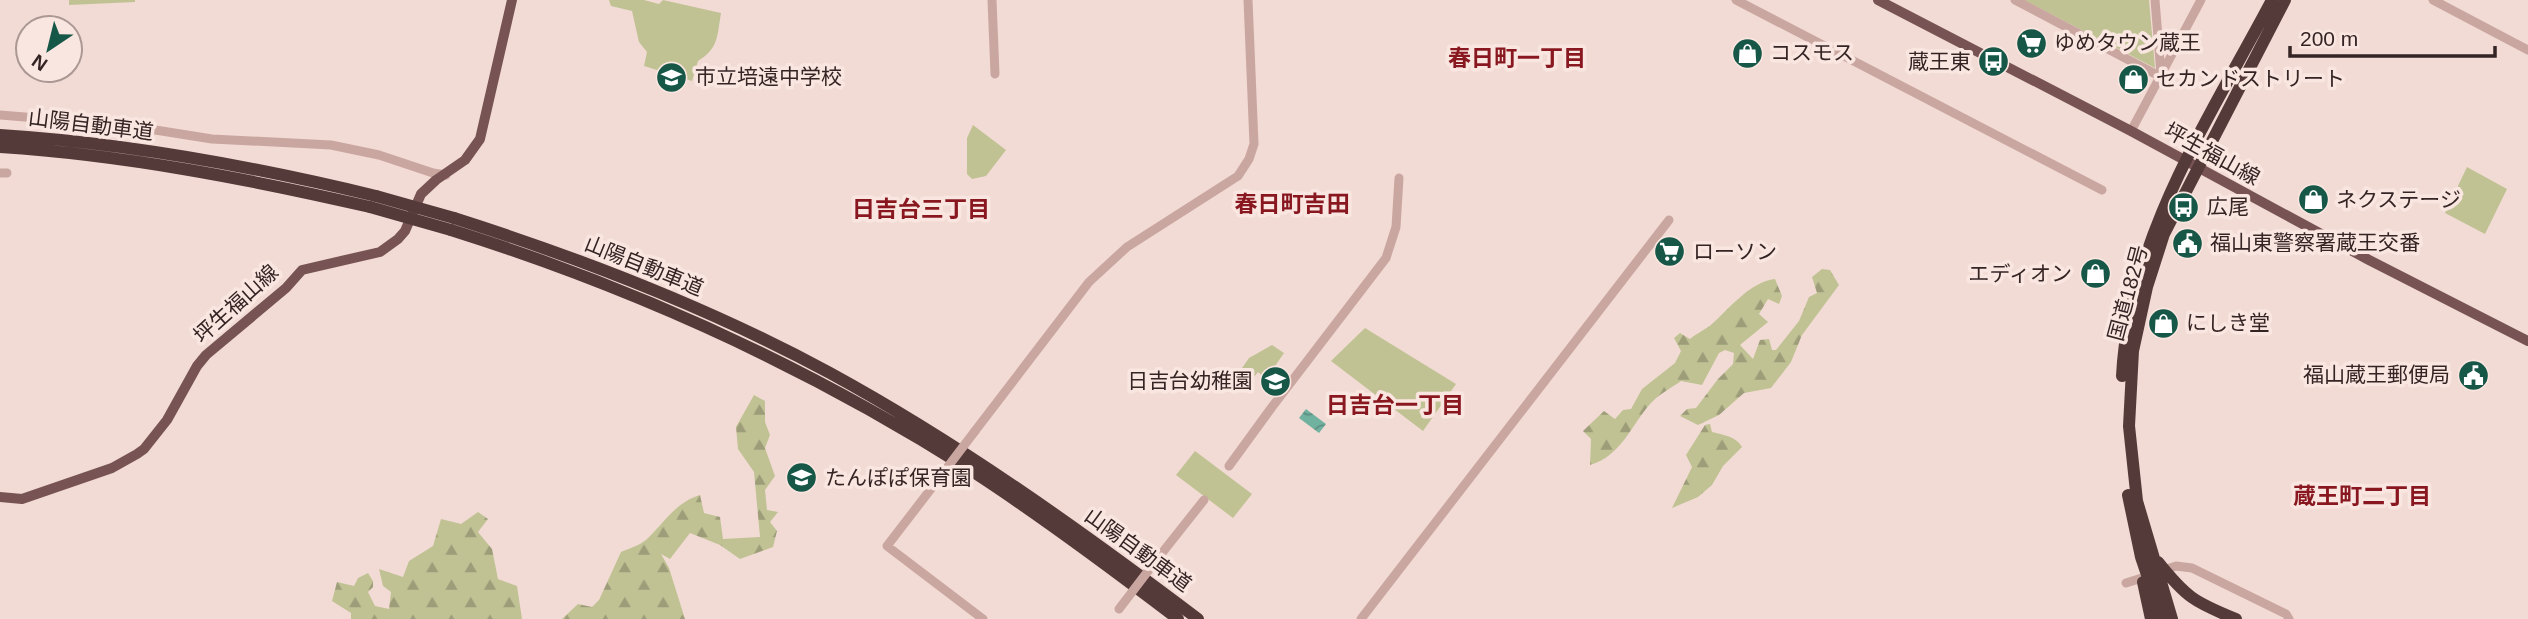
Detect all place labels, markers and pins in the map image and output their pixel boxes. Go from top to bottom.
supermarket icon: ゆめタウン蔵王 [2014,26,2048,60]
place label: ゆめタウン蔵王 [2054,31,2201,54]
shop icon: コスモス [1730,36,1764,70]
place label: コスモス [1770,41,1854,64]
bus stop icon: 蔵王東 [1977,45,2011,79]
place label: 蔵王東 [1908,50,1971,73]
school or university icon: 市立培遠中学校 [655,60,689,94]
shop icon: セカンドストリート [2116,62,2150,96]
place label: 市立培遠中学校 [695,65,842,88]
place label: セカンドストリート [2156,67,2345,90]
shop icon: ネクステージ [2296,183,2330,217]
place label: ネクステージ [2336,188,2461,211]
bus stop icon: 広尾 [2167,190,2201,224]
place label: 広尾 [2207,195,2249,218]
public building icon: 福山東警察署蔵王交番 [2170,226,2204,260]
place label: 福山東警察署蔵王交番 [2210,231,2420,254]
supermarket icon: ローソン [1653,235,1687,269]
place label: ローソン [1693,240,1777,263]
shop icon: エディオン [2078,257,2112,291]
place label: エディオン [1968,262,2072,285]
shop icon: にしき堂 [2146,306,2180,340]
place label: にしき堂 [2186,311,2270,334]
public building icon: 福山蔵王郵便局 [2456,358,2490,392]
place label: 福山蔵王郵便局 [2303,363,2450,386]
school or university icon: 日吉台幼稚園 [1259,364,1293,398]
place label: 日吉台幼稚園 [1127,369,1253,392]
school or university icon: たんぽぽ保育園 [785,461,819,495]
place label: たんぽぽ保育園 [825,466,972,489]

